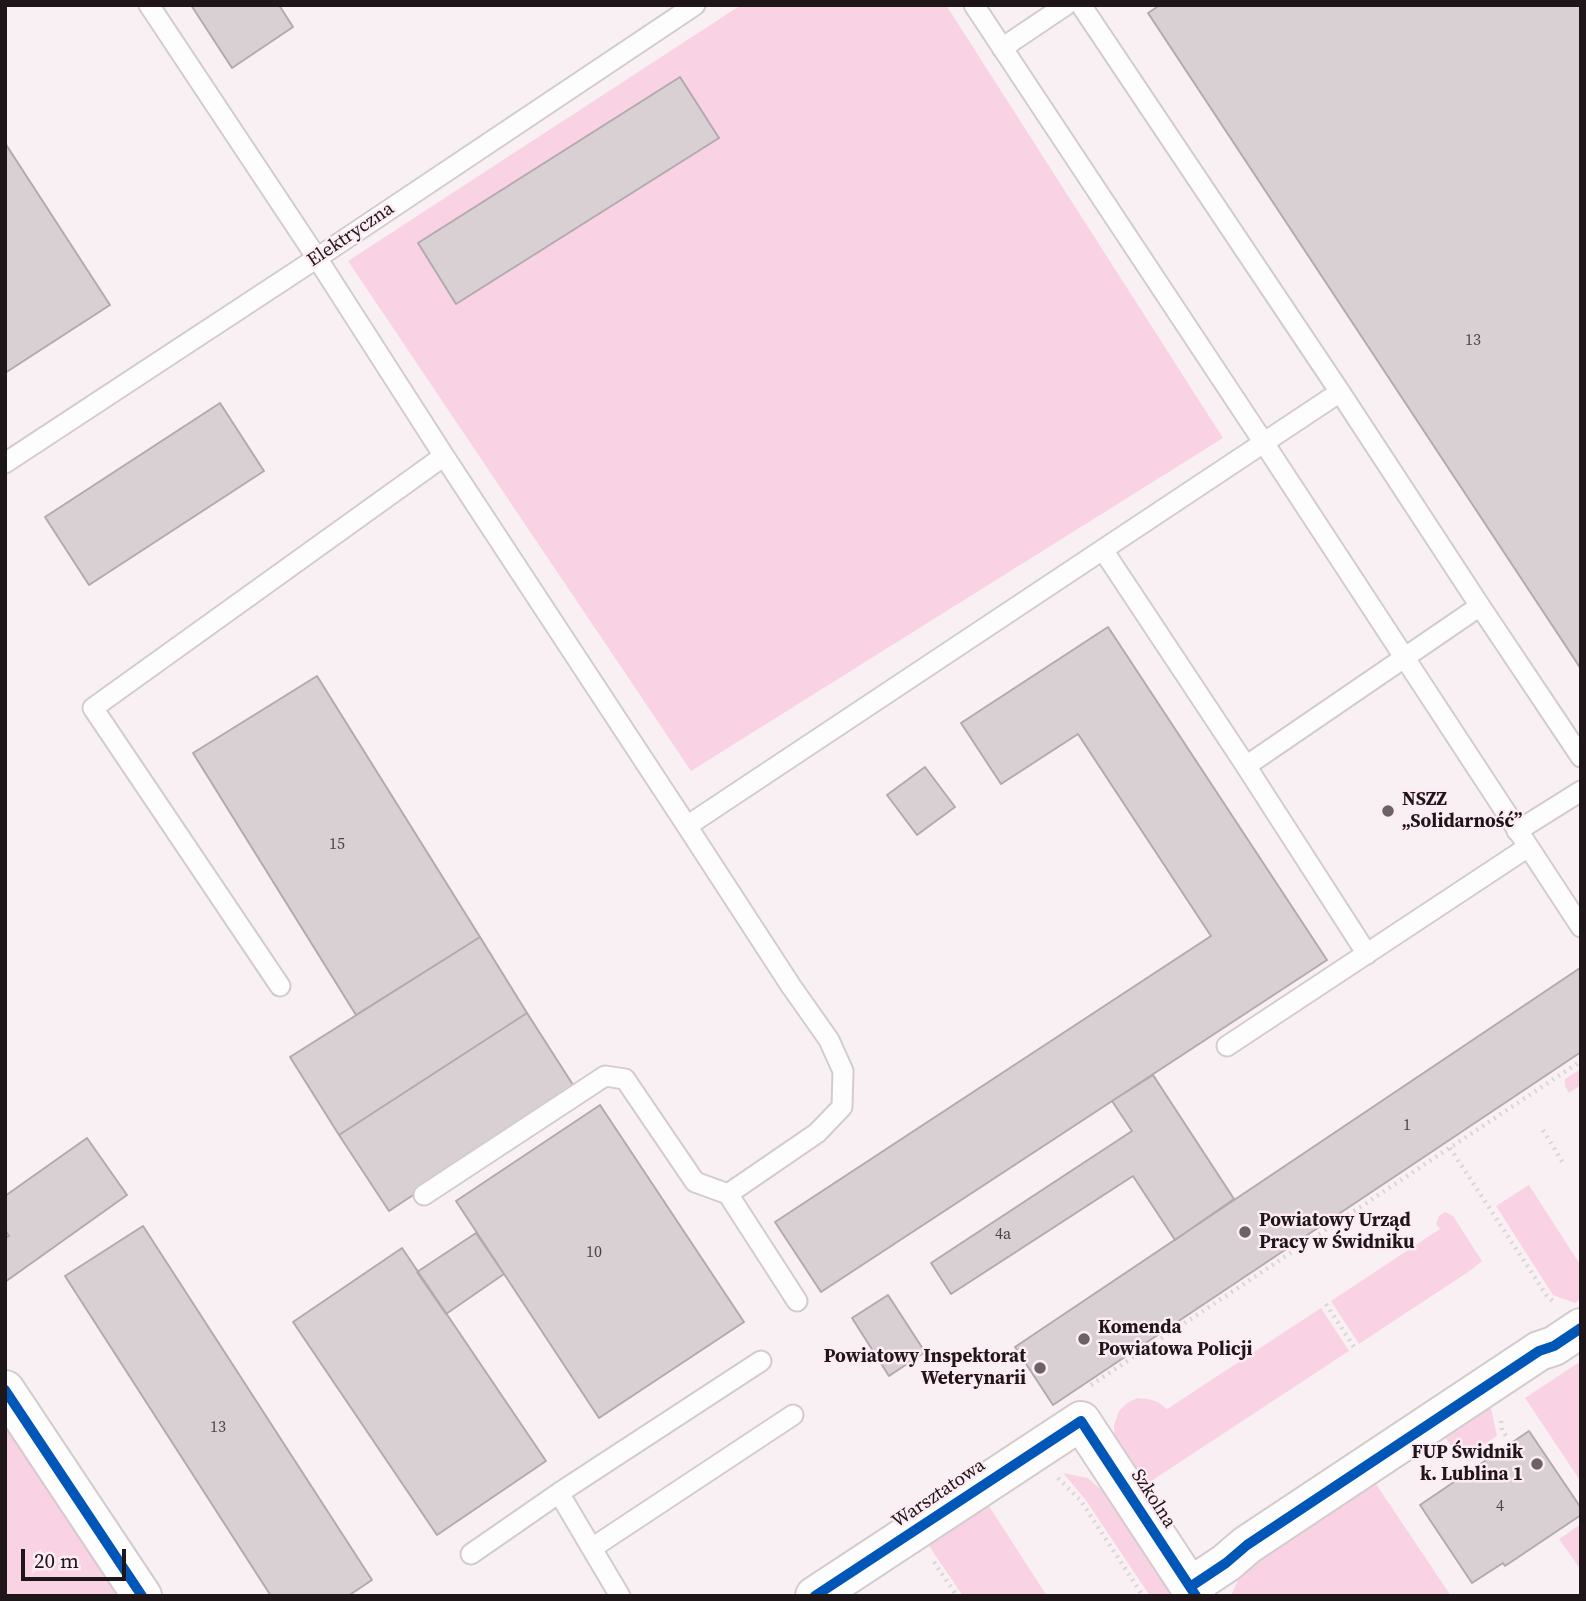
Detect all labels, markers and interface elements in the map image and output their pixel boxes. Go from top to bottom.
street label: Elektryczna [303,198,399,272]
house number: 13 [1465,331,1481,351]
place label: NSZZ „Solidarność” [1402,789,1522,833]
marker: NSZZ „Solidarność” [1380,803,1396,819]
house number: 15 [329,835,345,855]
house number: 1 [1403,1116,1411,1136]
place label: Powiatowy Urząd Pracy w Świdniku [1259,1210,1414,1254]
marker: Powiatowy Urząd Pracy w Świdniku [1237,1224,1253,1240]
house number: 4a [995,1225,1011,1245]
house number: 10 [586,1243,602,1263]
place label: Komenda Powiatowa Policji [1098,1317,1253,1361]
marker: Komenda Powiatowa Policji [1076,1331,1092,1347]
place label: Powiatowy Inspektorat Weterynarii [824,1346,1026,1390]
marker: Powiatowy Inspektorat Weterynarii [1032,1360,1048,1376]
house number: 13 [210,1418,226,1438]
place label: FUP Świdnik k. Lublina 1 [1412,1442,1523,1486]
street label: Warsztatowa [888,1454,990,1534]
marker: FUP Świdnik k. Lublina 1 [1529,1456,1545,1472]
street label: Szkolna [1126,1465,1180,1533]
house number: 4 [1496,1497,1504,1517]
scale bar [24,1534,130,1578]
text: 20 m [34,1546,79,1575]

